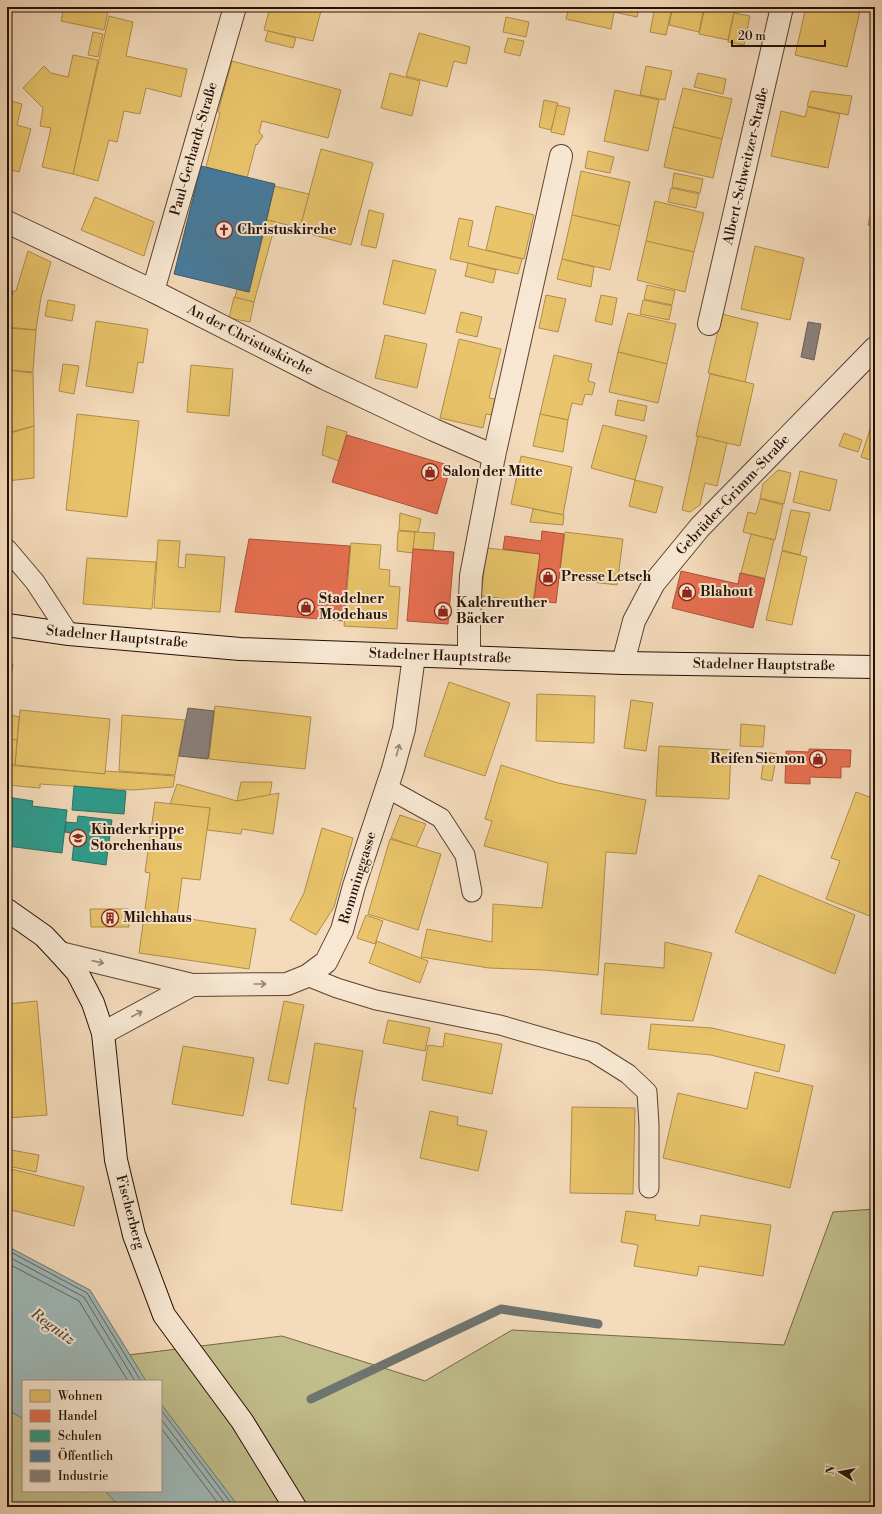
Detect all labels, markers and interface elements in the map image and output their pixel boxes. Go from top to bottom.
scale bar [732,22,825,48]
text: 20 m [738,29,766,44]
street label: Paul-Gerhardt-Straße [166,80,222,218]
street label: Albert-Schweitzer-Straße [719,85,773,248]
church icon: Christuskirche [214,220,234,240]
place label: Christuskirche [237,221,337,239]
street label: An der Christuskirche [183,300,316,380]
street label: Gebrüder-Grimm-Straße [672,431,794,559]
shop icon: Salon der Mitte [420,462,440,482]
place label: Salon der Mitte [443,463,543,481]
shop icon: Presse Letsch [538,567,558,587]
place label: Presse Letsch [561,568,651,586]
shop icon: Blahout [677,582,697,602]
place label: Blahout [700,583,754,601]
place label: Stadelner Modehaus [319,590,387,624]
place label: Kalchreuther Bäcker [456,594,547,628]
shop icon: Stadelner Modehaus [296,597,316,617]
shop icon: Kalchreuther Bäcker [433,601,453,621]
street label: Stadelner Hauptstraße [45,622,189,652]
street label: Stadelner Hauptstraße [369,645,511,667]
street label: Stadelner Hauptstraße [693,655,835,675]
one-way arrow [395,744,402,757]
shop icon: Reifen Siemon [808,749,828,769]
place label: Reifen Siemon [710,750,805,768]
place label: Kinderkrippe Storchenhaus [91,821,185,855]
school or university icon: Kinderkrippe Storchenhaus [68,828,88,848]
street label: Romminggasse [335,830,381,926]
building icon: Milchhaus [100,908,120,928]
place label: Milchhaus [123,909,192,927]
one-way arrow [91,959,104,967]
one-way arrow [253,980,266,988]
one-way arrow [131,1010,143,1018]
street label: Fischerberg [111,1173,149,1252]
water label: Regnitz [26,1304,79,1349]
legend [22,1380,162,1492]
text: Wohnen [57,1389,102,1404]
text: Handel [58,1409,98,1424]
text: Schulen [58,1429,102,1444]
text: Öffentlich [58,1447,113,1464]
north arrow [820,1452,860,1492]
text: N [823,1464,839,1476]
text: Industrie [58,1469,108,1484]

